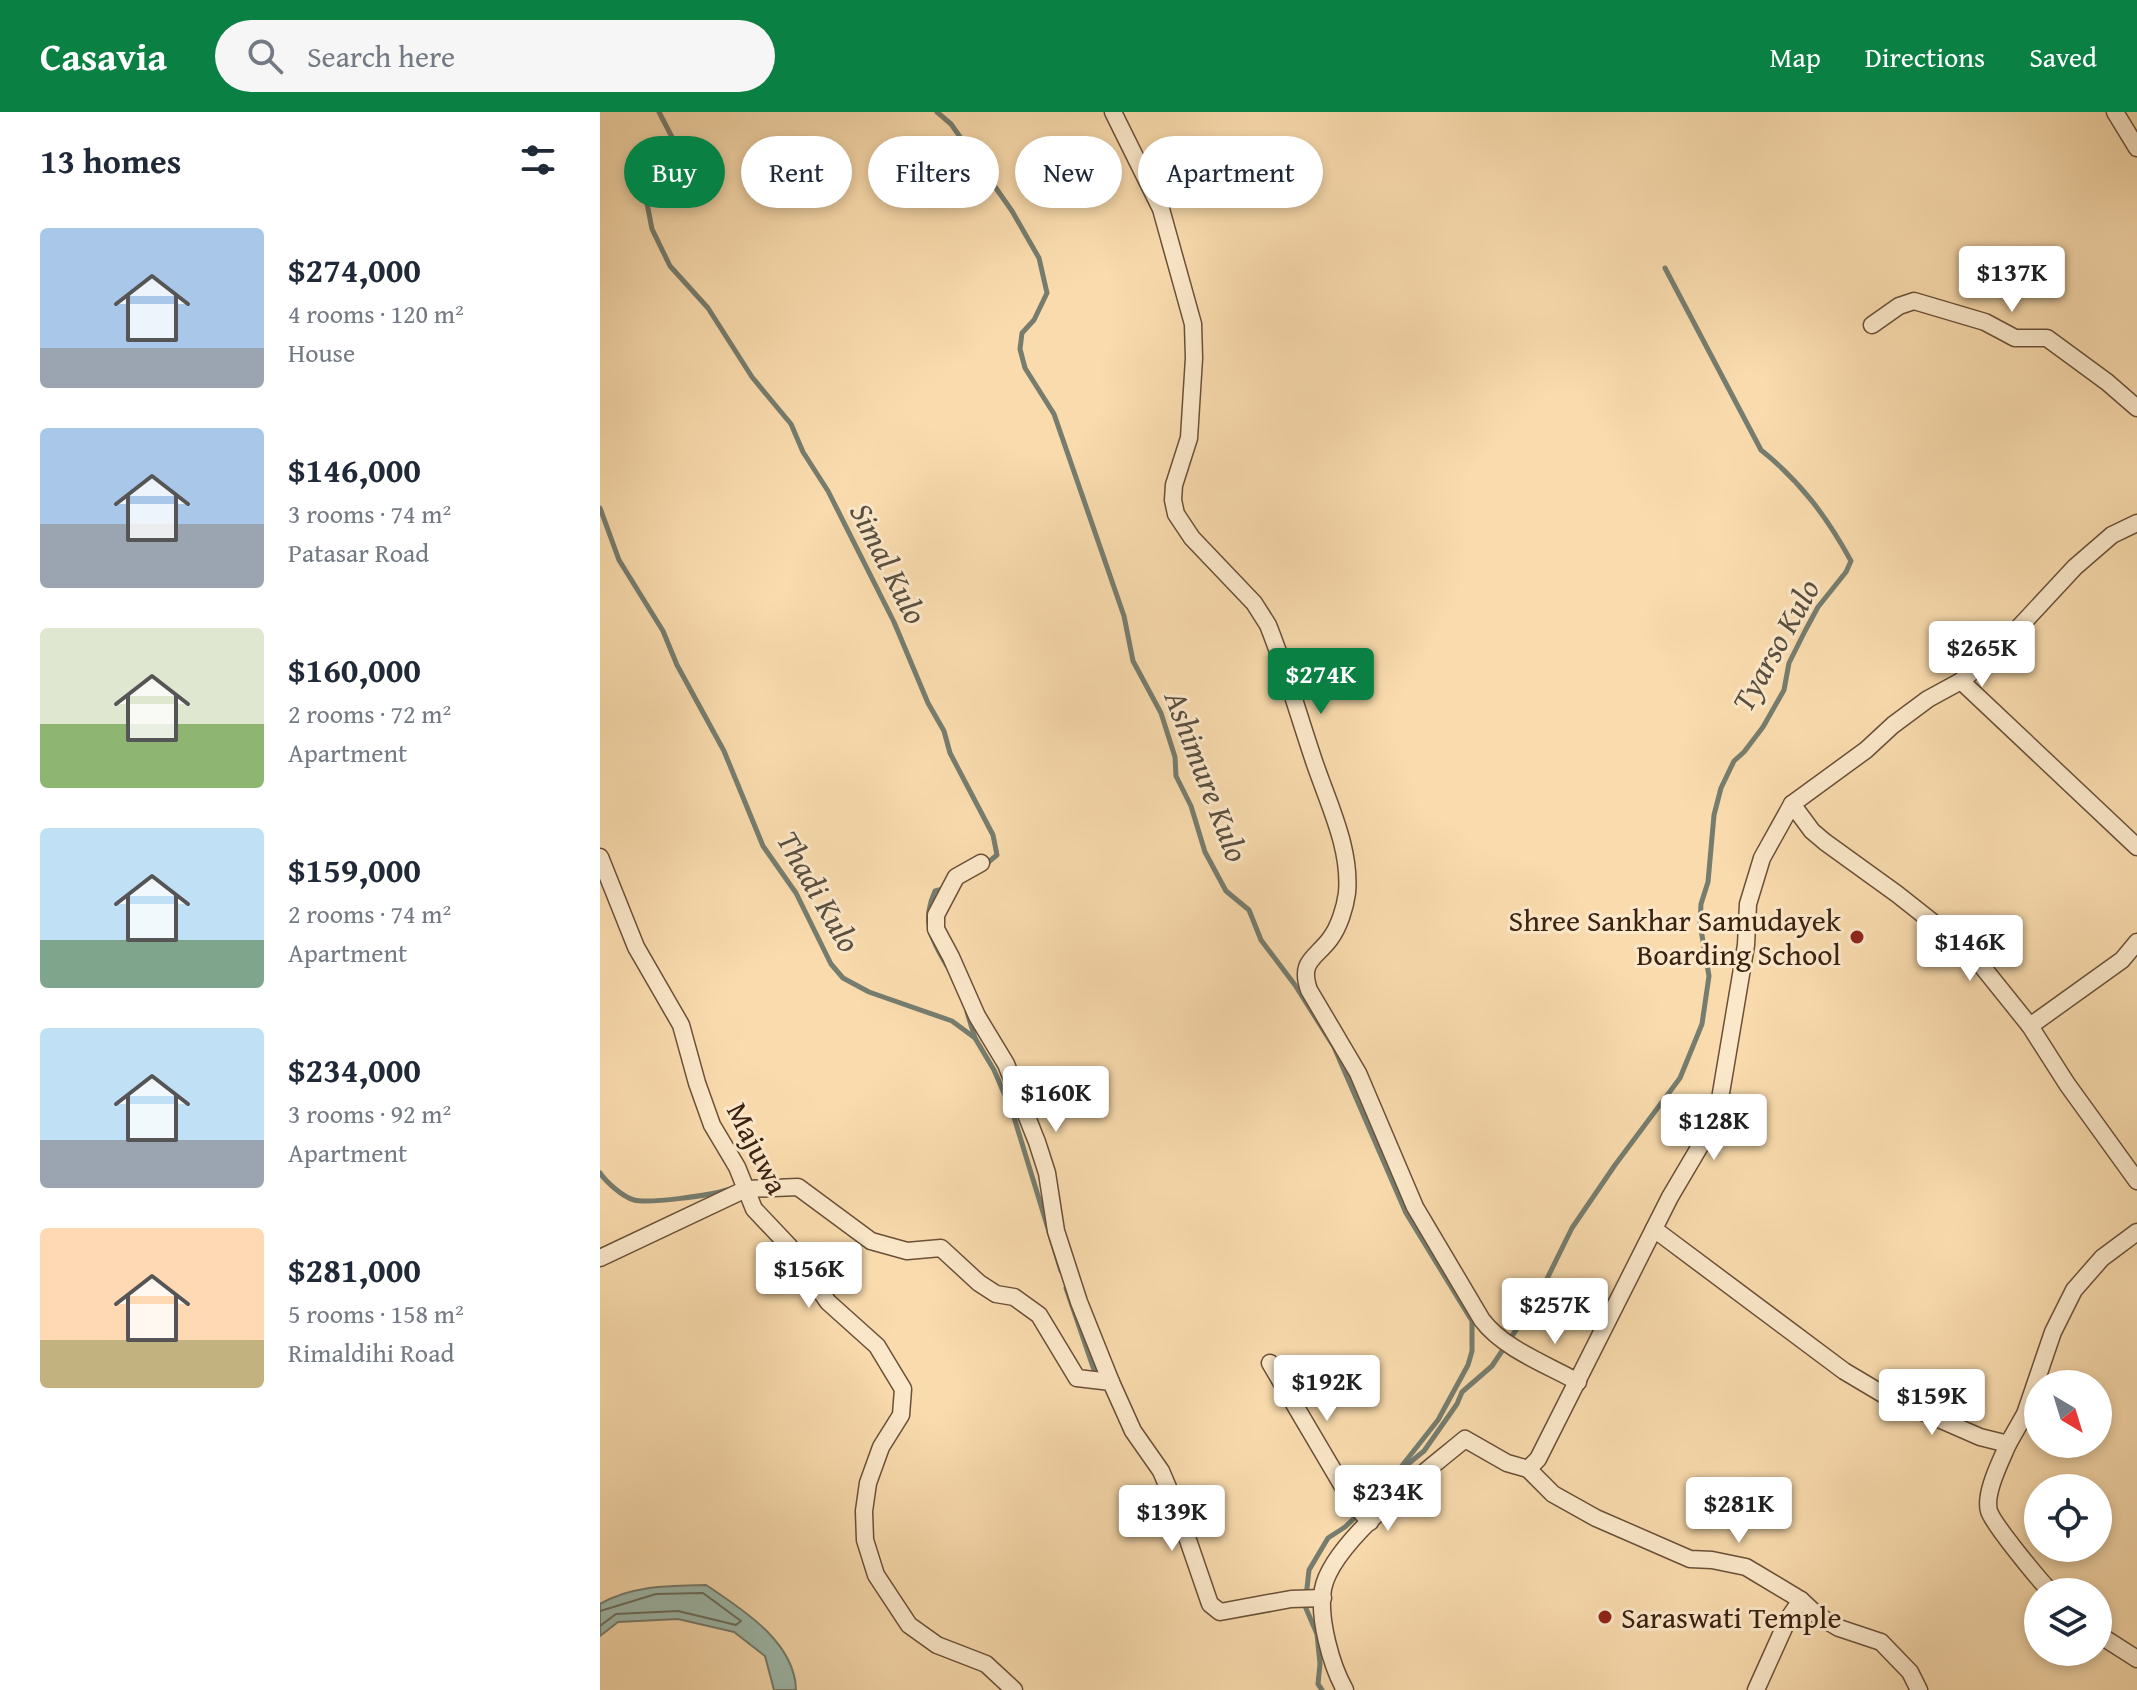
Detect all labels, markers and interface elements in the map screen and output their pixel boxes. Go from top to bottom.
search box [215,20,775,92]
text: Casavia [40,28,167,84]
icon: search [243,34,287,78]
text: Search here [307,34,455,78]
text: Map [1769,36,1821,77]
text: Directions [1865,36,1985,77]
text: Saved [2029,36,2097,77]
text: 13 homes [40,136,181,185]
chip: Buy [624,136,725,208]
chip: Rent [741,136,852,208]
chip: Filters [868,136,999,208]
chip: New [1015,136,1122,208]
chip: Apartment [1138,136,1323,208]
icon: filters [516,138,560,182]
text: $274,000 [288,245,421,294]
pin: $137K [1956,246,2068,314]
text: $137K [1977,252,2047,291]
icon: home [104,260,200,356]
text: 4 rooms · 120 m² [288,294,464,333]
text: House [288,333,355,372]
text: $146,000 [288,445,421,494]
icon: home [104,460,200,556]
text: 3 rooms · 74 m² [288,494,451,533]
water label: Simal Kulo [838,494,940,632]
text: Patasar Road [288,533,429,572]
water label: Tyarso Kulo [1719,570,1831,720]
pin: $265K [1926,621,2038,689]
text: $265K [1947,627,2017,666]
text: $160,000 [288,645,421,694]
pin: $274K [1265,648,1377,716]
text: $274K [1286,654,1356,693]
icon: home [104,660,200,756]
water label: Ashimure Kulo [1152,683,1261,868]
text: 2 rooms · 72 m² [288,694,451,733]
text: Apartment [288,733,407,772]
water label: Thadi Kulo [765,821,873,961]
text: $159,000 [288,845,421,894]
icon: home [104,860,200,956]
text: 2 rooms · 74 m² [288,894,451,933]
place label: Shree Sankhar Samudayek Boarding School [1509,898,1842,976]
pin: $146K [1914,915,2026,983]
text: $146K [1935,921,2005,960]
marker: Shree Sankhar Samudayek Boarding School [1848,928,1866,946]
text: Apartment [288,933,407,972]
text: $234,000 [288,1045,421,1094]
icon: home [104,1060,200,1156]
pin: $160K [1000,1066,1112,1134]
text: $160K [1021,1072,1091,1111]
text: 3 rooms · 92 m² [288,1094,451,1133]
street label: Majuwa [716,1094,800,1202]
pin: $128K [1658,1094,1770,1162]
text: $128K [1679,1100,1749,1139]
text: Apartment [288,1133,407,1172]
pin: $156K [753,1242,865,1310]
text: $281,000 [288,1245,421,1294]
text: $156K [774,1248,844,1287]
icon: home [104,1260,200,1356]
pin: $257K [1499,1278,1611,1346]
text: $257K [1520,1284,1590,1323]
text: 5 rooms · 158 m² [288,1294,464,1333]
text: Rimaldihi Road [288,1333,454,1372]
pin: $192K [1271,1355,1383,1423]
text: $192K [1292,1361,1362,1400]
pin: $159K [1876,1369,1988,1437]
north arrow [2024,1370,2112,1458]
map controls [2024,1370,2112,1666]
text: $159K [1897,1375,1967,1414]
pin: $234K [1332,1465,1444,1533]
text: $234K [1353,1471,1423,1510]
button: locate [2024,1474,2112,1562]
pin: $281K [1683,1477,1795,1545]
text: $281K [1704,1483,1774,1522]
pin: $139K [1116,1485,1228,1553]
text: $139K [1137,1491,1207,1530]
button: layers [2024,1578,2112,1666]
place label: Saraswati Temple [1621,1595,1842,1639]
marker: Saraswati Temple [1596,1608,1614,1626]

